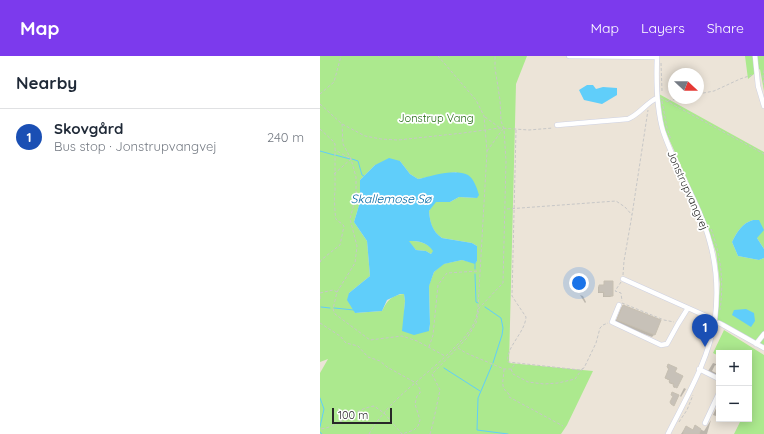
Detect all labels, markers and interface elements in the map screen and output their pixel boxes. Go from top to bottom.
text: Map [20,16,59,40]
text: Map [590,19,619,37]
text: Layers [641,19,685,37]
text: Share [707,19,744,37]
north arrow [668,68,704,104]
text: Nearby [16,72,77,93]
park label: Jonstrup Vang [398,111,474,125]
text: Skovgård [54,119,123,138]
text: 1 [26,129,32,145]
text: 240 m [267,129,304,145]
text: Bus stop · Jonstrupvangvej [54,138,217,154]
street label: Jonstrupvangvej [664,148,712,232]
water label: Skallemose Sø [351,191,433,206]
your location [569,273,589,293]
pin: 1 [692,314,718,347]
map controls [716,350,752,422]
button: + [716,350,752,386]
button: − [716,386,752,422]
scale bar [332,406,392,425]
text: 100 m [338,408,368,422]

